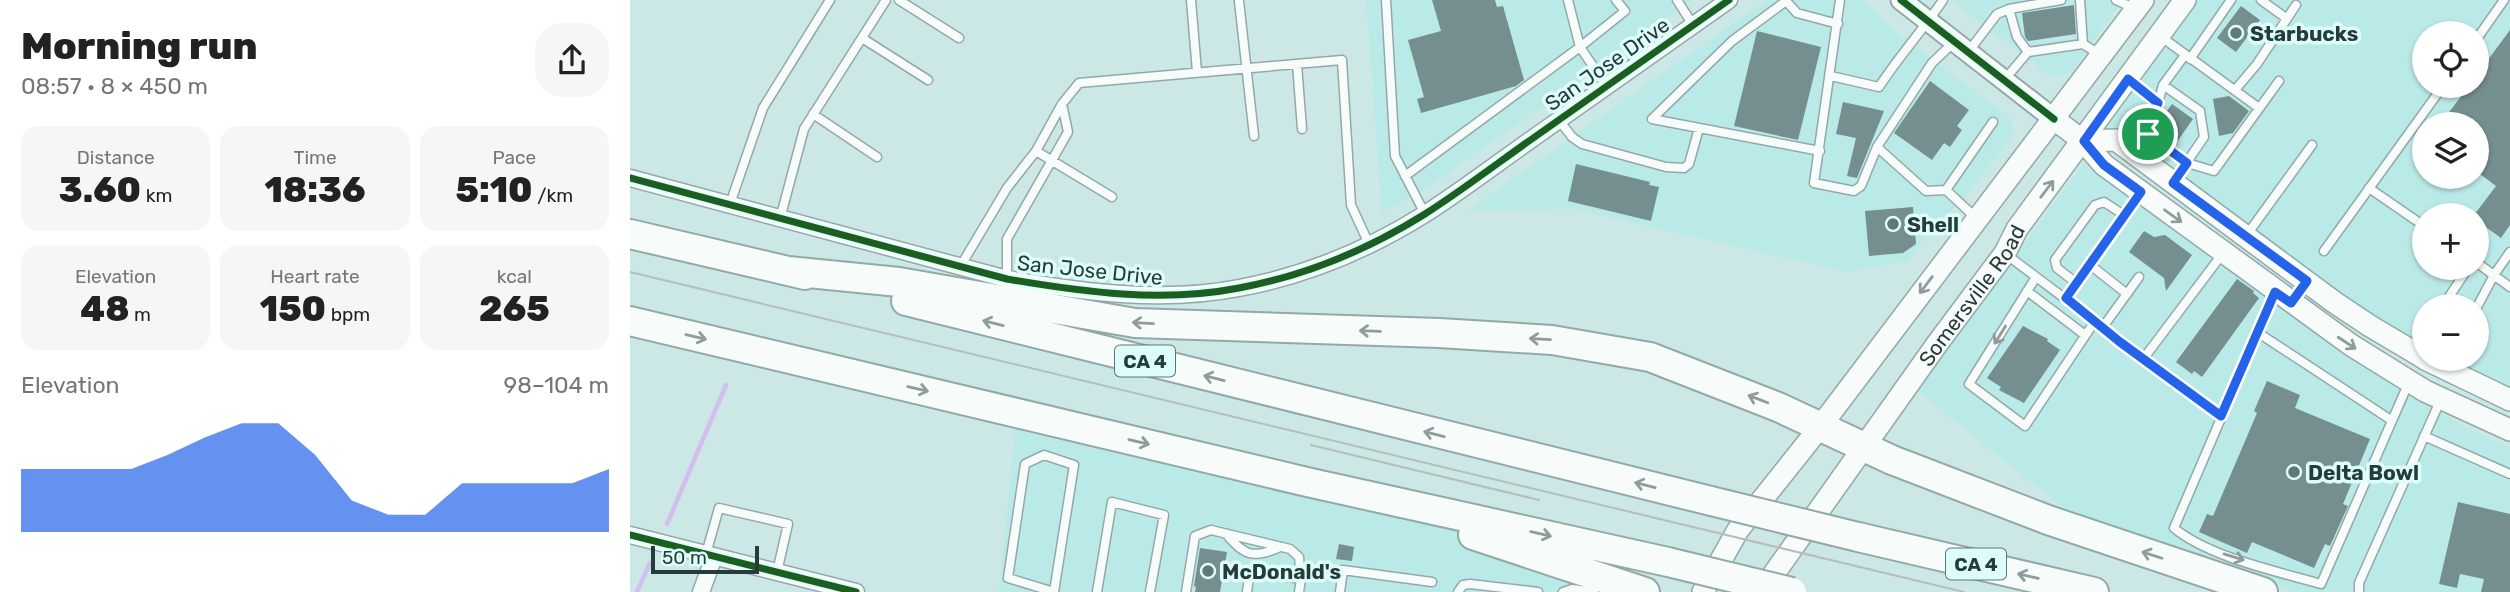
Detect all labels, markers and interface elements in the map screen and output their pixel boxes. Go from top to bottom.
street label: San Jose Drive [1540,12,1674,116]
place label: Starbucks [2250,21,2358,46]
map controls [2412,21,2489,371]
button: locate [2412,21,2489,98]
text: Morning run [21,23,258,69]
button: share [535,23,609,97]
marker: Starbucks [2228,25,2244,41]
text: 08:57 · 8 × 450 m [21,72,208,100]
pin [2118,104,2178,164]
button: layers [2412,112,2489,189]
icon: arrive [2129,115,2167,153]
text: Distance [77,146,155,169]
text: Time [293,146,337,169]
text: Pace [493,146,536,169]
text: 3.60 [59,169,141,211]
text: 18:36 [265,169,365,211]
text: 5:10 [456,169,533,211]
one-way arrow [2040,180,2055,199]
text: km [141,184,172,207]
text: /km [533,184,573,207]
button: + [2412,203,2489,280]
one-way arrow [2163,209,2182,223]
place label: Shell [1907,212,1959,237]
marker: Shell [1885,216,1901,232]
street label: Somersville Road [1913,221,2030,371]
street label: San Jose Drive [1016,250,1164,290]
text: Elevation [75,265,156,288]
text: Heart rate [270,265,360,288]
text: kcal [497,265,532,288]
one-way arrow [1918,275,1933,294]
text: 48 [80,288,129,330]
text: 150 [260,288,326,330]
text: 265 [479,288,550,330]
button: − [2412,294,2489,371]
text: m [129,303,151,326]
text: bpm [326,303,370,326]
one-way arrow [982,316,1005,329]
one-way arrow [1132,317,1155,330]
one-way arrow [1359,324,1382,338]
one-way arrow [1993,324,2007,344]
one-way arrow [684,330,707,344]
one-way arrow [1529,332,1551,345]
one-way arrow [2337,336,2356,350]
road number: CA 4 [1115,346,1175,376]
text: Elevation [21,371,120,399]
text: 98–104 m [504,371,609,399]
one-way arrow [1203,371,1226,384]
one-way arrow [906,383,929,396]
one-way arrow [1747,392,1769,405]
one-way arrow [1424,427,1446,440]
one-way arrow [1127,436,1150,449]
place label: Delta Bowl [2308,460,2419,485]
marker: Delta Bowl [2286,464,2302,480]
one-way arrow [1634,478,1657,492]
one-way arrow [1529,527,1552,541]
scale bar [651,543,760,575]
text: 50 m [662,546,707,569]
road number: CA 4 [1946,548,2006,580]
one-way arrow [2141,548,2163,560]
one-way arrow [2223,552,2245,565]
place label: McDonald's [1222,559,1341,584]
marker: McDonald's [1200,563,1216,579]
one-way arrow [2017,569,2040,583]

